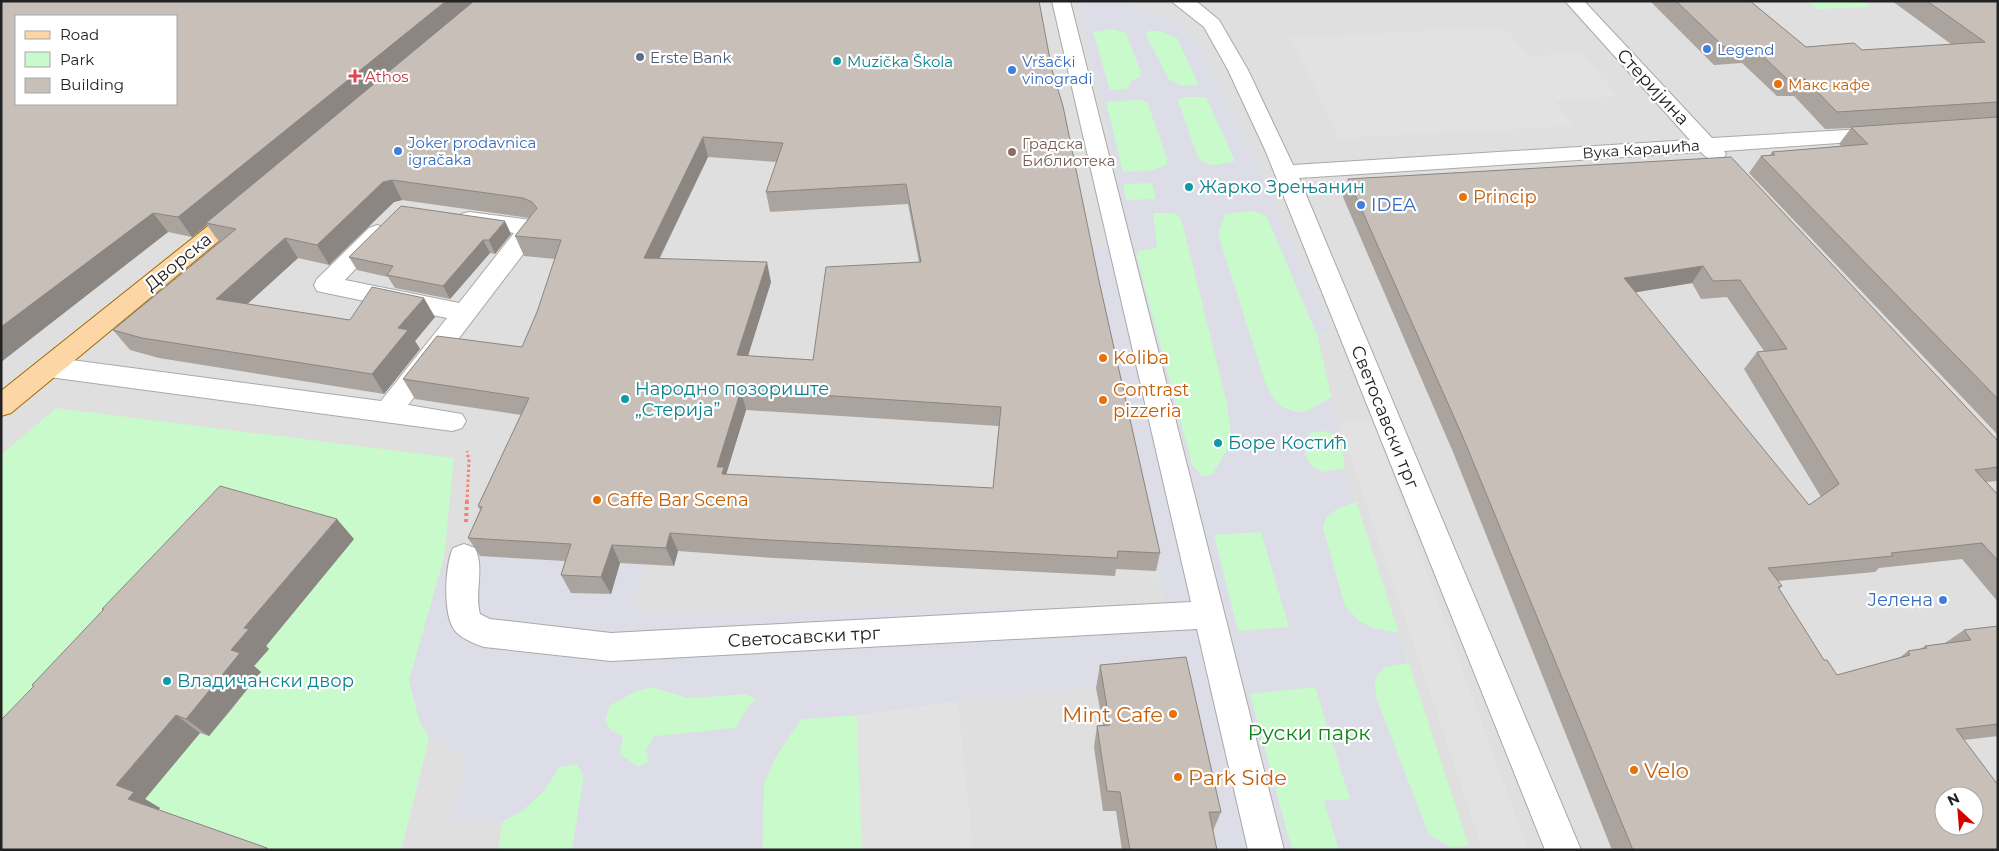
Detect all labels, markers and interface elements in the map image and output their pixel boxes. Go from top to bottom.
legend [15,15,178,105]
text: Road [60,25,99,44]
place label: Legend [1717,40,1774,59]
marker: Legend [1701,43,1713,55]
street label: Стеријина [1612,44,1694,130]
place label: Erste Bank [650,48,731,67]
text: Park [60,50,94,69]
marker: Erste Bank [634,51,646,63]
place label: Muzička Škola [847,52,953,71]
place label: Vršački vinogradi [1022,52,1092,88]
marker: Muzička Škola [831,55,843,67]
marker: Vršački vinogradi [1006,64,1018,76]
place label: Athos [365,67,409,86]
marker: Athos [349,70,361,82]
text: Building [60,75,124,94]
place label: Макс кафе [1788,75,1870,94]
marker: Макс кафе [1772,78,1784,90]
place label: Joker prodavnica igračaka [407,133,536,169]
place label: Градска Библиотека [1022,134,1115,170]
street label: Вука Караџића [1582,135,1700,163]
marker: Joker prodavnica igračaka [392,145,404,157]
marker: Градска Библиотека [1006,146,1018,158]
place label: Жарко Зрењанин [1199,176,1365,198]
marker: Жарко Зрењанин [1183,181,1195,193]
place label: Princip [1473,186,1537,208]
marker: Princip [1457,191,1469,203]
place label: IDEA [1371,194,1416,216]
marker: IDEA [1355,199,1367,211]
street label: Дворска [140,228,216,296]
street label: Светосавски трг [1346,342,1424,492]
place label: Koliba [1113,347,1169,369]
marker: Koliba [1097,352,1109,364]
place label: Народно позориште „Стерија” [635,378,829,421]
place label: Contrast pizzeria [1113,379,1189,422]
marker: Народно позориште „Стерија” [619,393,631,405]
marker: Contrast pizzeria [1097,394,1109,406]
place label: Боре Костић [1228,432,1347,454]
marker: Боре Костић [1212,437,1224,449]
place label: Caffe Bar Scena [607,489,749,511]
marker: Caffe Bar Scena [591,494,603,506]
place label: Јелена [1867,589,1933,611]
marker: Јелена [1937,594,1949,606]
street label: Светосавски трг [727,622,881,652]
place label: Владичански двор [177,670,354,692]
marker: Владичански двор [161,675,173,687]
place label: Mint Cafe [1062,702,1163,727]
marker: Mint Cafe [1167,708,1179,720]
park label: Руски парк [1247,720,1371,745]
place label: Velo [1644,758,1689,783]
marker: Velo [1628,764,1640,776]
place label: Park Side [1188,765,1287,790]
marker: Park Side [1172,771,1184,783]
north arrow [1934,786,1984,836]
text: N [1944,789,1962,810]

